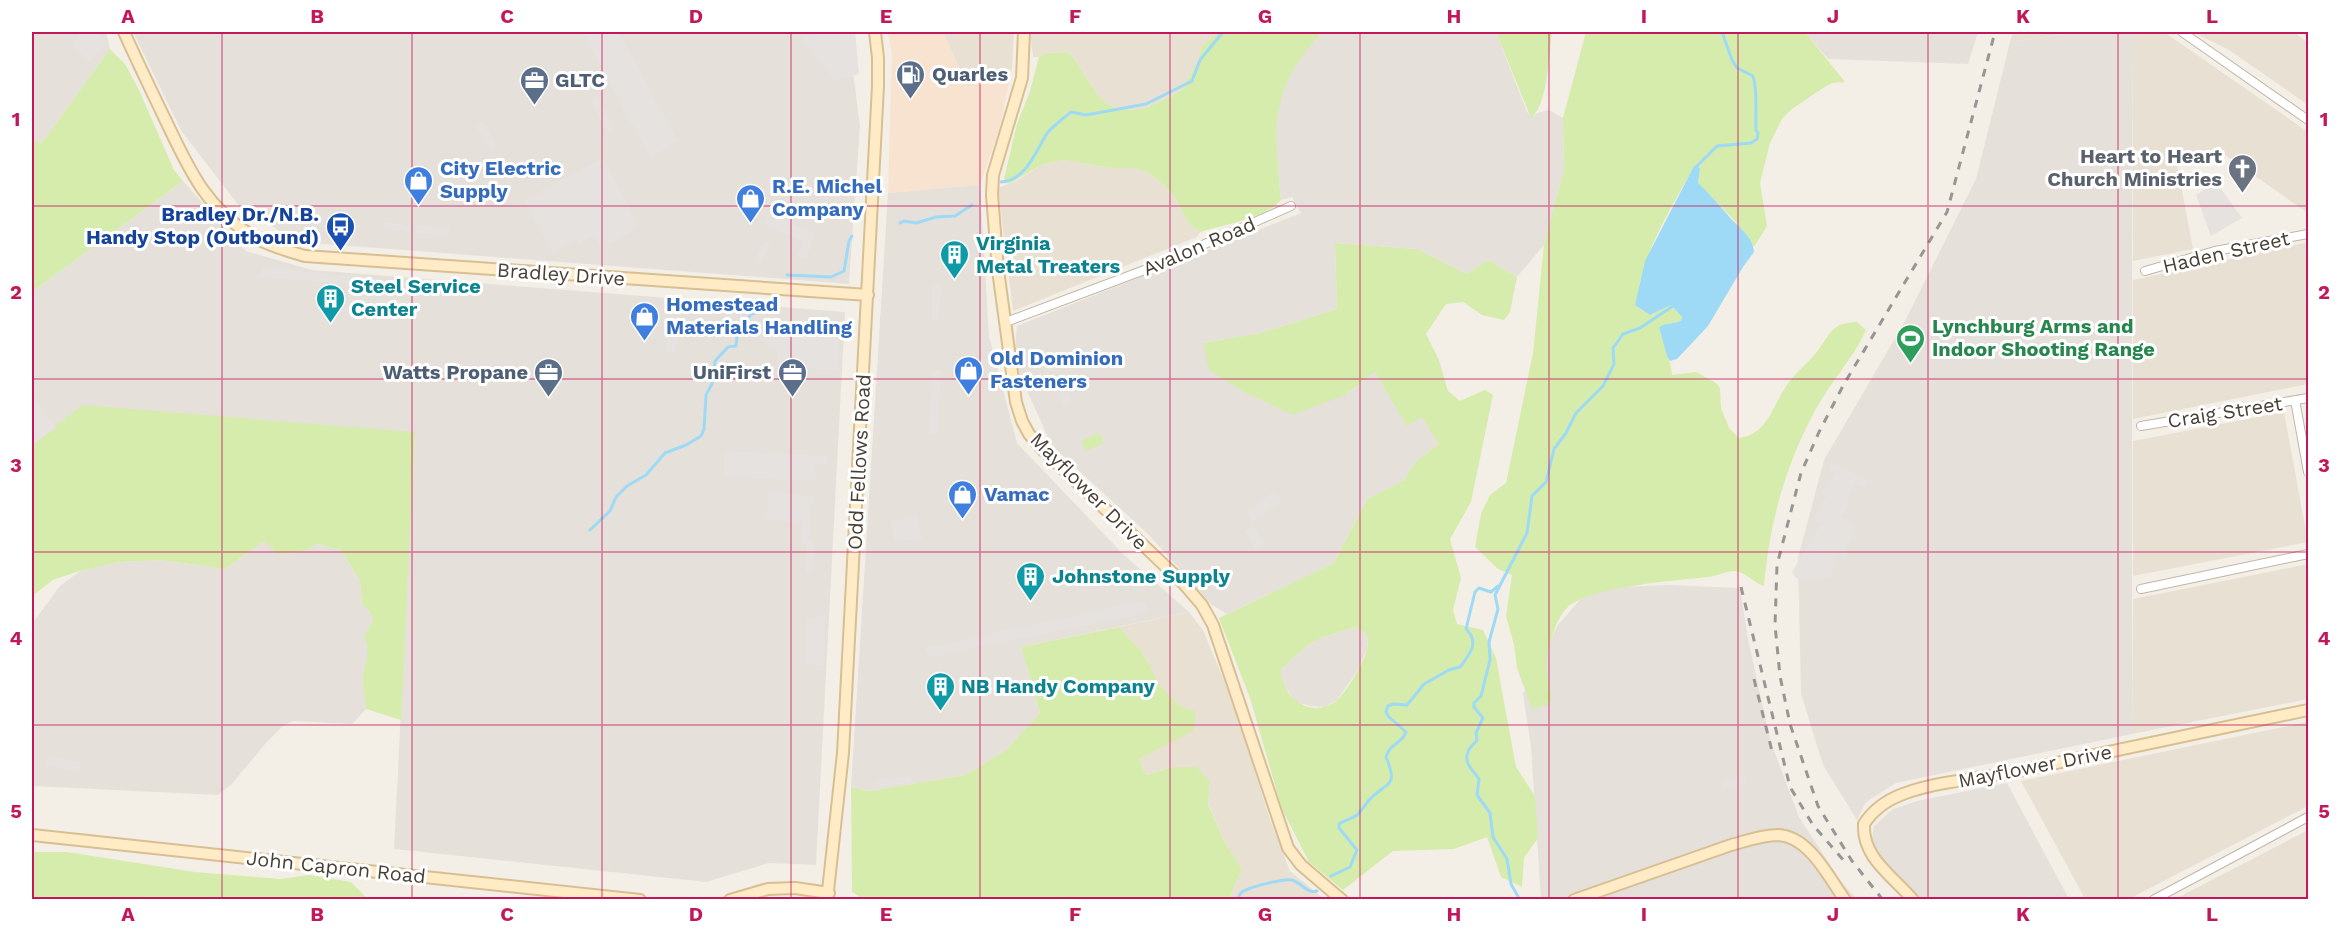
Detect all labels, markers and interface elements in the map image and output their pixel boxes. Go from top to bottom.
text: A [121,4,135,28]
text: B [310,4,324,28]
text: C [500,4,514,28]
text: D [689,4,703,28]
text: E [880,4,892,28]
text: F [1069,4,1081,28]
text: G [1258,4,1272,28]
text: H [1447,4,1461,28]
text: I [1641,4,1647,28]
text: J [1827,4,1839,28]
text: K [2016,4,2030,28]
text: L [2206,4,2218,28]
fuel station icon: Quarles [895,58,927,100]
place label: Quarles [932,62,1008,86]
office icon: GLTC [518,64,550,106]
place label: GLTC [555,68,605,92]
text: 1 [12,107,20,131]
text: 1 [2320,107,2328,131]
place label: Heart to Heart Church Ministries [2047,144,2222,191]
church icon: Heart to Heart Church Ministries [2227,152,2259,194]
place label: City Electric Supply [440,156,561,203]
shop icon: City Electric Supply [403,164,435,206]
place label: R.E. Michel Company [772,174,882,221]
shop icon: R.E. Michel Company [735,182,767,224]
place label: Bradley Dr./N.B. Handy Stop (Outbound) [86,202,319,249]
bus stop icon: Bradley Dr./N.B. Handy Stop (Outbound) [324,210,356,252]
street label: Avalon Road [1139,211,1259,281]
street label: Haden Street [2160,226,2292,278]
place label: Virginia Metal Treaters [976,231,1121,278]
building icon: Virginia Metal Treaters [939,238,971,280]
street label: Bradley Drive [496,258,626,290]
place label: Steel Service Center [351,274,481,321]
text: 2 [10,280,22,304]
text: 2 [2318,280,2330,304]
building icon: Steel Service Center [314,282,346,324]
place label: Homestead Materials Handling [666,292,853,339]
shop icon: Homestead Materials Handling [629,300,661,342]
place label: Lynchburg Arms and Indoor Shooting Range [1932,314,2155,361]
sports icon: Lynchburg Arms and Indoor Shooting Range [1895,322,1927,364]
place label: Old Dominion Fasteners [990,346,1123,393]
shop icon: Old Dominion Fasteners [953,354,985,396]
office icon: Watts Propane [533,356,565,398]
office icon: UniFirst [776,356,808,398]
place label: Watts Propane [383,360,528,384]
place label: UniFirst [693,360,771,384]
street label: Odd Fellows Road [842,373,876,551]
street label: Craig Street [2166,391,2285,433]
street label: Mayflower Drive [1025,427,1153,555]
text: 3 [10,453,22,477]
text: 3 [2318,453,2330,477]
shop icon: Vamac [947,478,979,520]
place label: Vamac [984,482,1050,506]
building icon: Johnstone Supply [1015,560,1047,602]
place label: Johnstone Supply [1052,564,1231,588]
text: 4 [10,626,23,650]
text: 4 [2318,626,2331,650]
building icon: NB Handy Company [924,670,956,712]
place label: NB Handy Company [961,674,1155,698]
street label: Mayflower Drive [1956,739,2114,793]
text: 5 [10,799,22,823]
text: 5 [2318,799,2330,823]
street label: John Capron Road [245,846,427,888]
text: A [121,902,135,926]
text: B [310,902,324,926]
text: C [500,902,514,926]
text: D [689,902,703,926]
text: E [880,902,892,926]
text: F [1069,902,1081,926]
text: G [1258,902,1272,926]
text: H [1447,902,1461,926]
text: I [1641,902,1647,926]
text: J [1827,902,1839,926]
text: K [2016,902,2030,926]
text: L [2206,902,2218,926]

